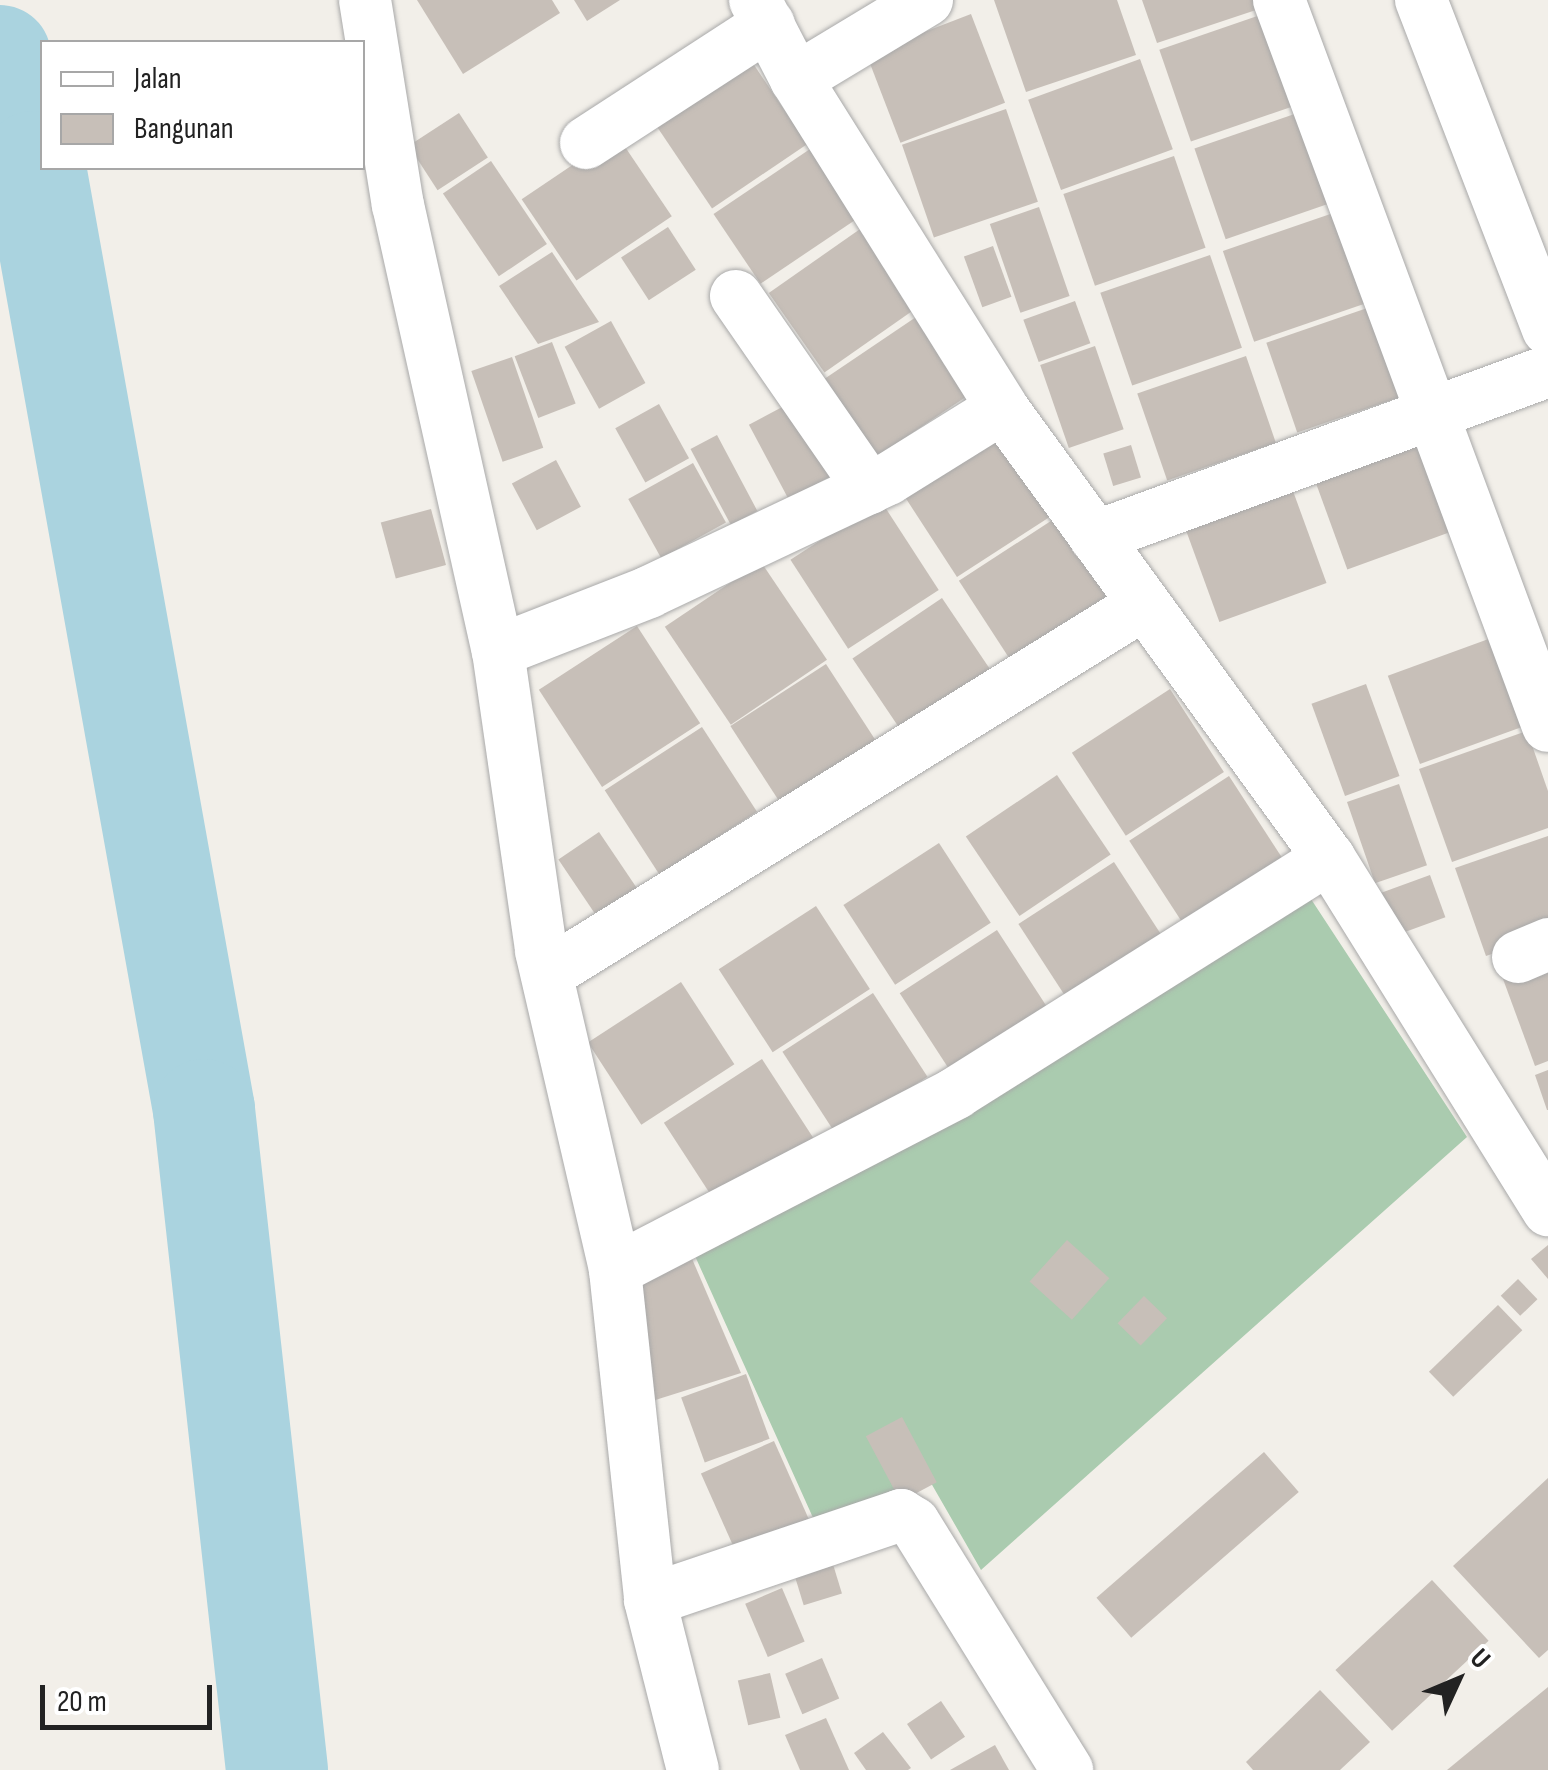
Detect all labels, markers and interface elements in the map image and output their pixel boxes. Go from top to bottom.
legend [40,40,365,170]
text: Jalan [134,61,182,97]
text: Bangunan [134,111,234,147]
north arrow [1408,1630,1508,1730]
text: U [1463,1642,1497,1676]
scale bar [45,1665,218,1727]
text: 20 m [57,1684,107,1720]

